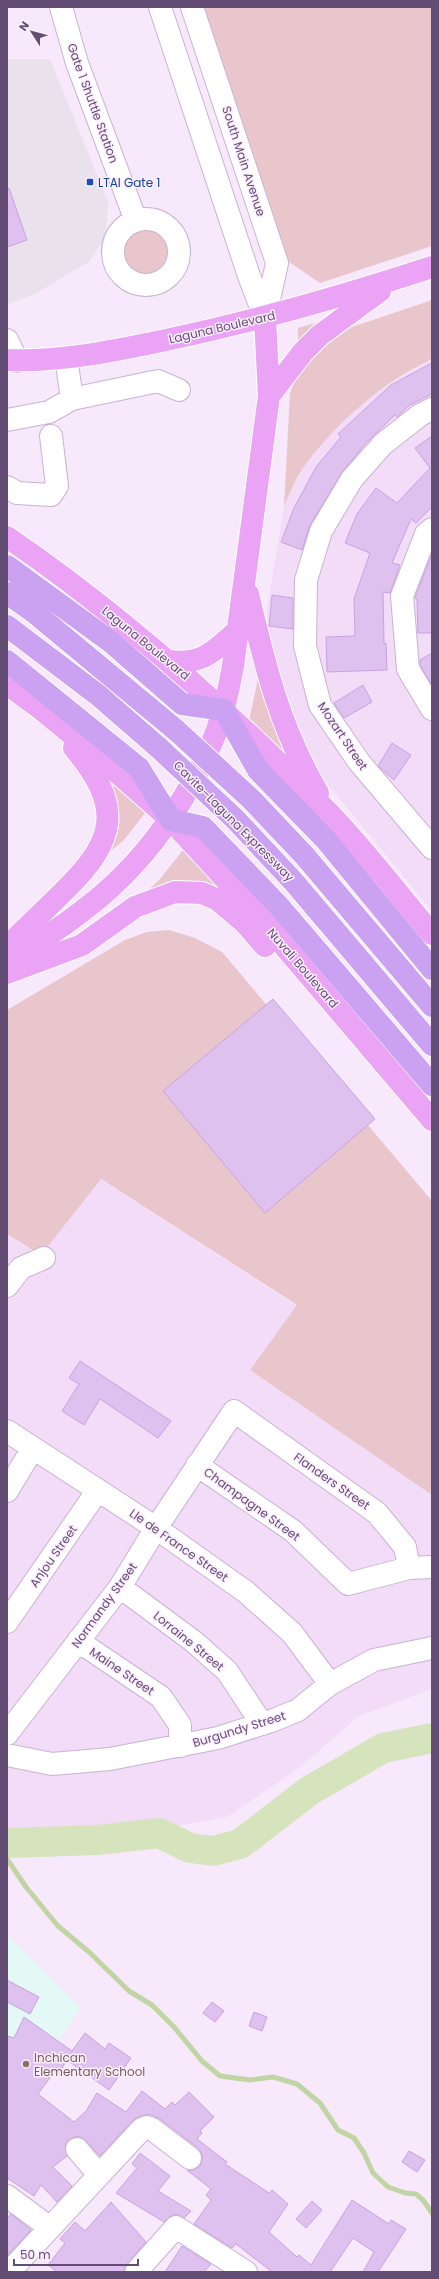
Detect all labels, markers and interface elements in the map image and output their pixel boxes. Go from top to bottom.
north arrow [12,12,52,52]
text: N [15,18,33,34]
street label: Gate 1 Shuttle Station [63,41,123,165]
street label: South Main Avenue [218,104,270,218]
place label: LTAI Gate 1 [98,174,160,191]
marker: LTAI Gate 1 [85,177,95,187]
street label: Laguna Boulevard [167,307,277,347]
street label: Laguna Boulevard [98,602,194,684]
street label: Mozart Street [314,699,372,773]
street label: Cavite–Laguna Expressway [170,757,298,885]
street label: Nuvali Boulevard [264,924,342,1012]
street label: Flanders Street [290,1448,374,1514]
street label: Champagne Street [200,1463,304,1545]
street label: Lle de France Street [126,1505,232,1585]
street label: Anjou Street [25,1521,81,1591]
street label: Normandy Street [67,1559,141,1651]
street label: Lorraine Street [150,1607,228,1675]
street label: Maine Street [86,1643,158,1699]
street label: Burgundy Street [191,1707,287,1751]
place label: Inchican Elementary School [34,2049,145,2080]
marker: Inchican Elementary School [21,2059,31,2069]
scale bar [14,2241,138,2267]
text: 50 m [20,2246,51,2263]

